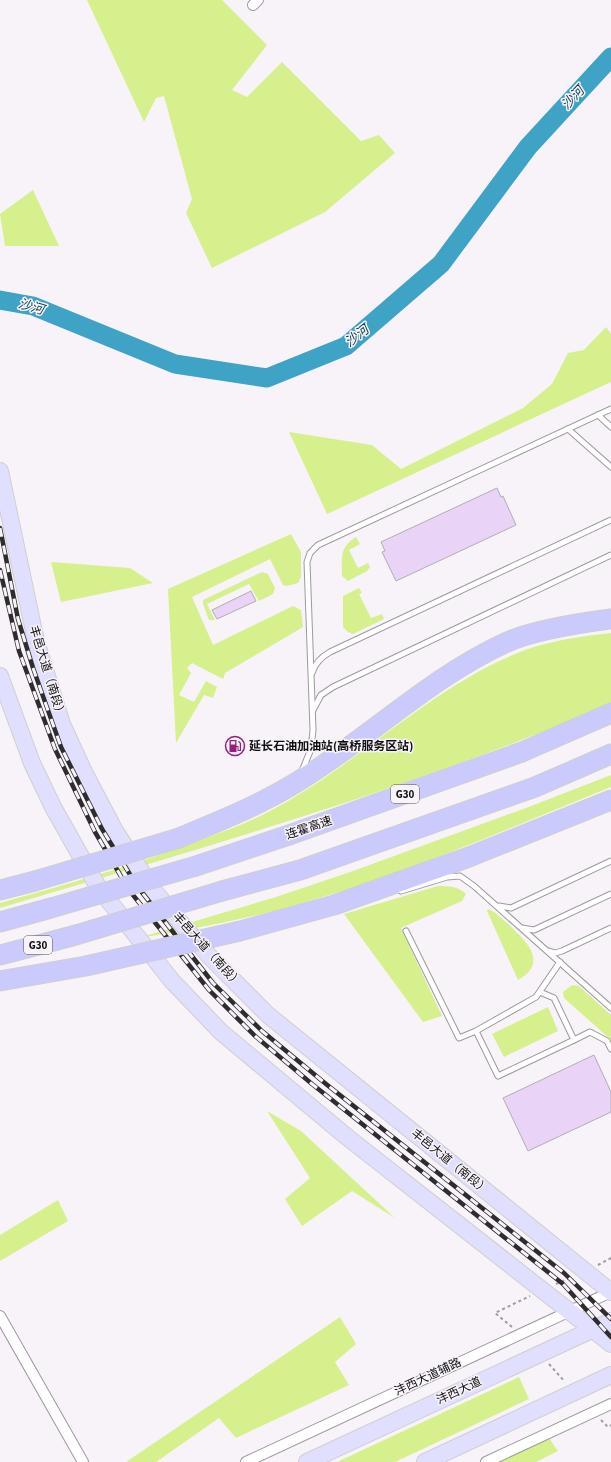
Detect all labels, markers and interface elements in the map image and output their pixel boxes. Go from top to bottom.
water label: 沙河 [558,80,590,114]
water label: 沙河 [16,295,49,320]
water label: 沙河 [341,319,375,351]
street label: 丰邑大道（南段） [25,624,69,720]
fuel station icon: 延长石油加油站(高桥服务区站) [224,735,246,757]
place label: 延长石油加油站(高桥服务区站) [249,738,413,755]
road number: G30 [391,785,419,803]
street label: 连霍高速 [284,812,334,844]
street label: 丰邑大道（南段） [169,909,245,991]
road number: G30 [24,936,52,954]
street label: 丰邑大道（南段） [407,1125,493,1199]
street label: 沣西大道辅路 [392,1355,464,1399]
street label: 沣西大道 [434,1374,484,1408]

